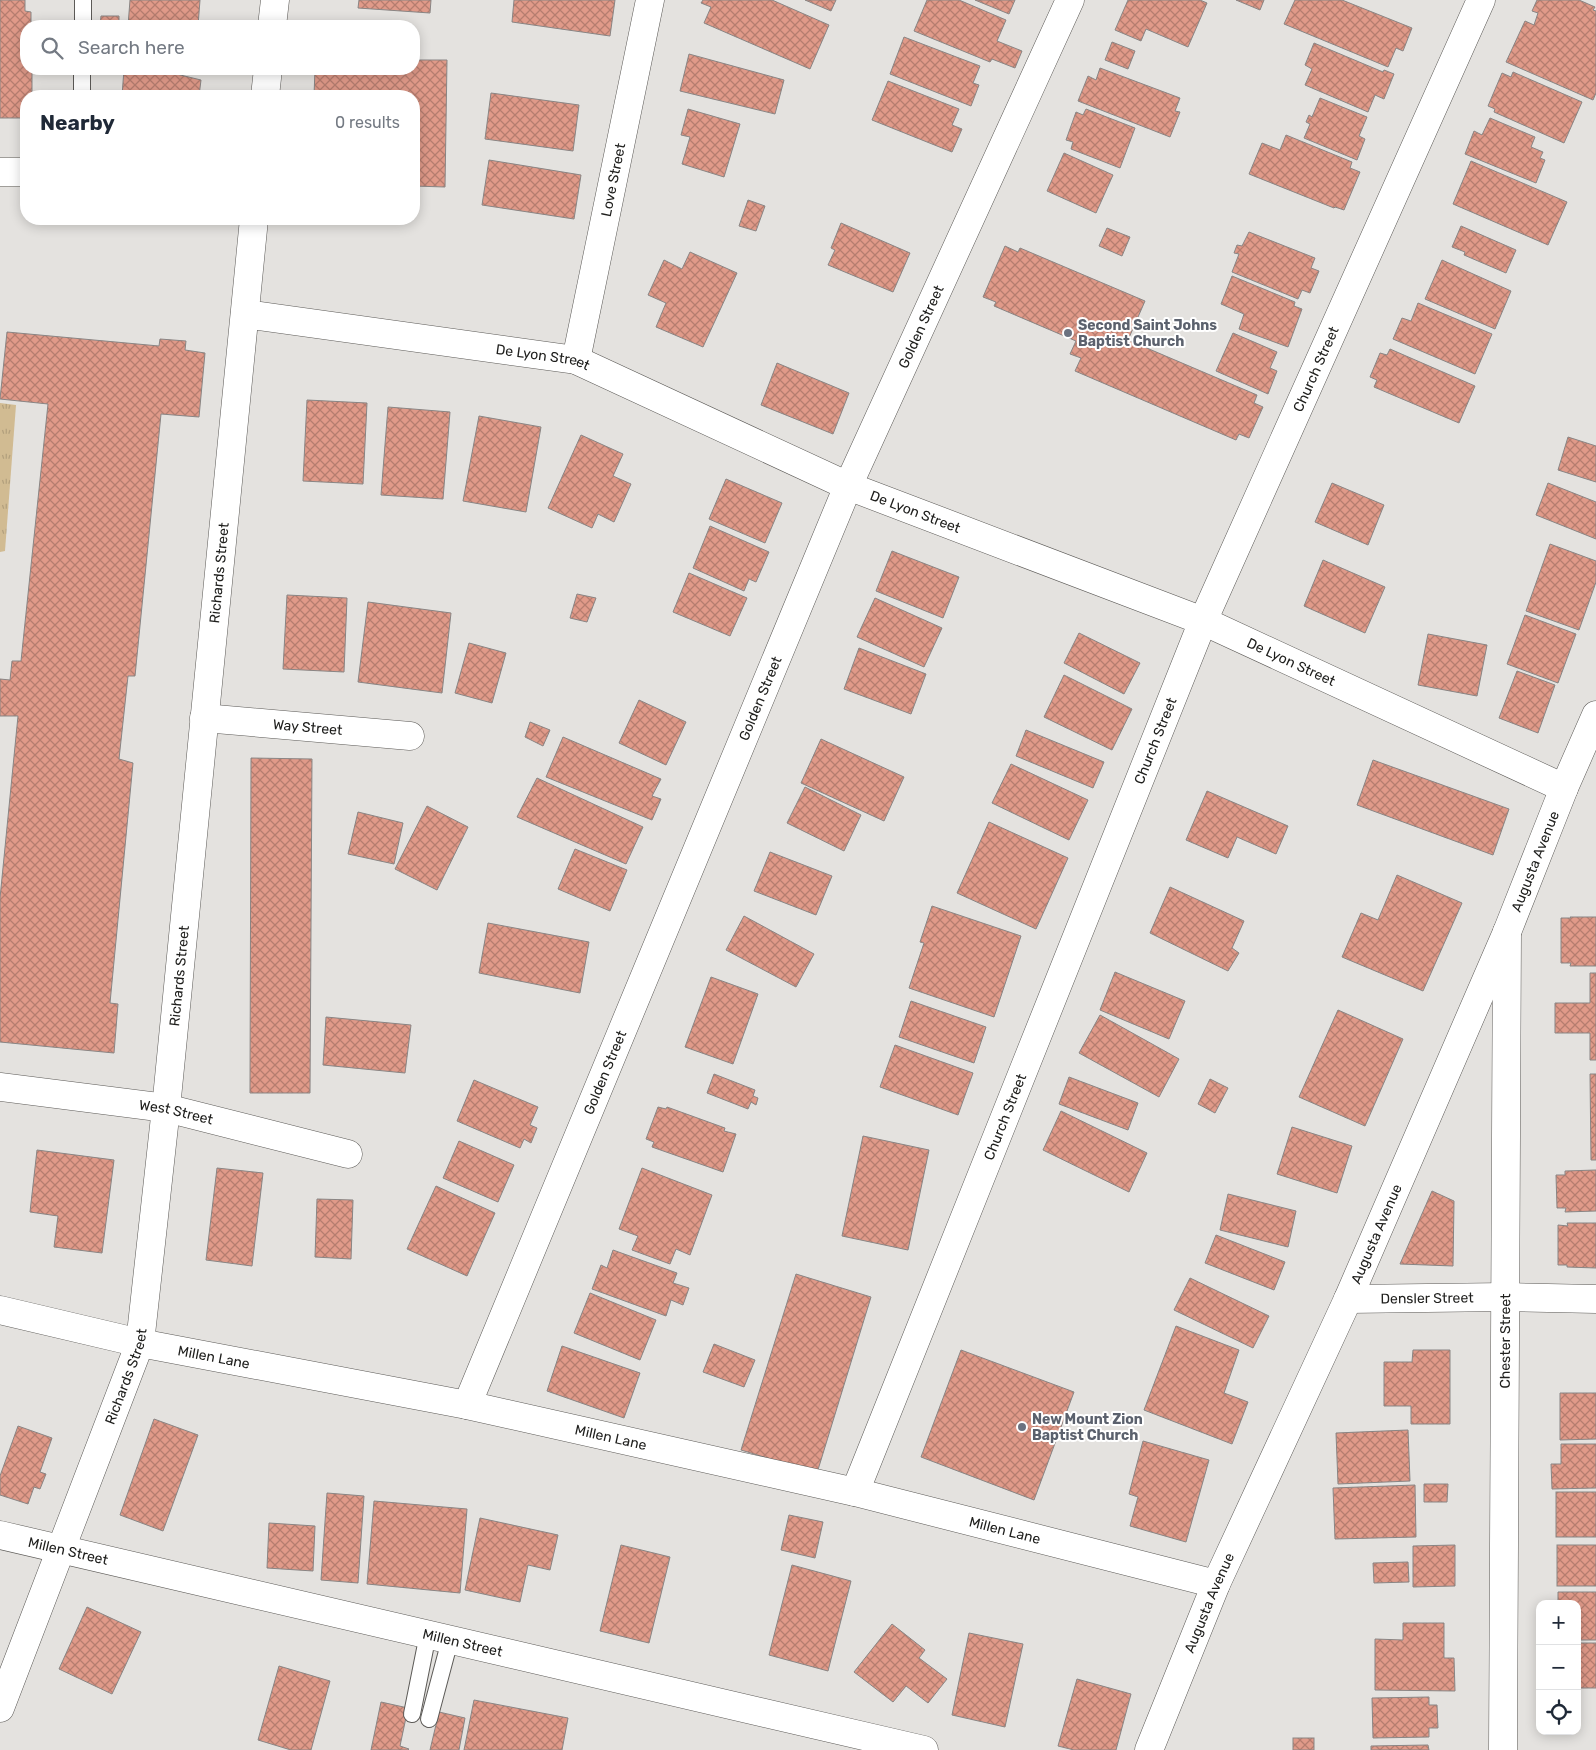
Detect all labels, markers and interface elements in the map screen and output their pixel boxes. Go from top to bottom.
search box [20,20,420,75]
icon: search [38,34,66,62]
text: Search here [78,36,185,59]
text: Nearby [40,110,115,135]
text: 0 results [335,113,400,132]
street label: Love Street [598,141,629,218]
street label: Golden Street [895,282,948,371]
place label: Second Saint Johns Baptist Church [1078,317,1217,350]
street label: Church Street [1290,323,1343,415]
marker: Second Saint Johns Baptist Church [1062,327,1074,339]
street label: De Lyon Street [495,341,593,374]
street label: De Lyon Street [868,487,963,537]
street label: Richards Street [206,521,233,624]
street label: De Lyon Street [1244,635,1338,690]
street label: Golden Street [735,653,786,743]
street label: Church Street [1131,695,1181,787]
street label: Way Street [272,716,344,739]
street label: Augusta Avenue [1508,809,1563,914]
street label: Richards Street [166,924,193,1027]
street label: Golden Street [580,1028,631,1117]
street label: Church Street [980,1071,1030,1163]
street label: West Street [138,1097,215,1129]
street label: Augusta Avenue [1348,1182,1406,1287]
street label: Densler Street [1380,1289,1474,1308]
street label: Chester Street [1497,1293,1514,1389]
street label: Richards Street [102,1327,151,1427]
street label: Millen Lane [176,1342,251,1373]
place label: New Mount Zion Baptist Church [1032,1411,1143,1444]
street label: Millen Lane [573,1421,648,1454]
marker: New Mount Zion Baptist Church [1016,1421,1028,1433]
street label: Millen Lane [967,1513,1042,1548]
street label: Millen Street [26,1534,110,1569]
street label: Augusta Avenue [1181,1550,1238,1656]
map controls [1536,1600,1581,1735]
button: + [1536,1600,1581,1645]
street label: Millen Street [421,1626,505,1661]
button: − [1536,1645,1581,1690]
button: locate [1536,1690,1581,1735]

